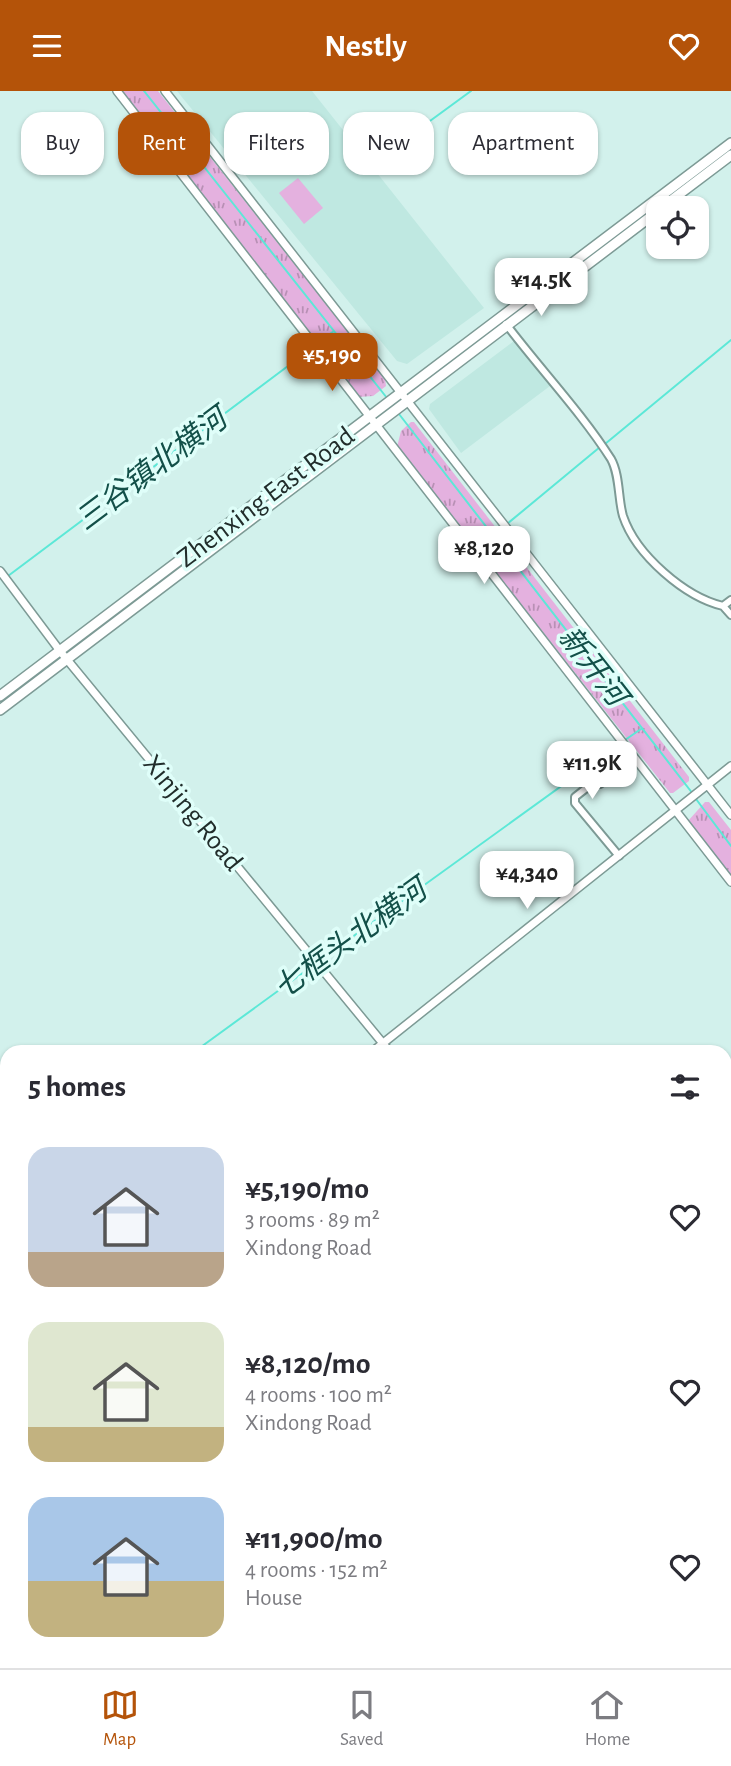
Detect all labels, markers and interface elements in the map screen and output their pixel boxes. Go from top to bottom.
icon: menu [28,27,66,65]
icon: heart [665,27,703,65]
text: Nestly [324,30,407,62]
chip: Buy [21,112,104,175]
chip: Rent [118,112,210,175]
chip: Filters [224,112,329,175]
chip: New [343,112,434,175]
chip: Apartment [448,112,598,175]
map controls [646,196,709,259]
button: locate [646,196,709,259]
pin: ¥14.5K [484,259,598,318]
text: ¥14.5K [511,269,571,292]
pin: ¥5,190 [275,334,389,393]
text: ¥5,190 [303,344,361,367]
water label: 三谷镇北横河 [69,399,236,536]
street label: Zhenxing East Road [172,422,360,573]
pin: ¥8,120 [427,526,541,586]
text: ¥8,120 [454,537,514,560]
water label: 新开河 [553,621,636,715]
pin: ¥11.9K [535,741,649,801]
street label: Xinjing Road [137,750,248,877]
text: ¥11.9K [563,752,621,775]
pin: ¥4,340 [470,851,584,911]
text: ¥4,340 [496,862,558,885]
water label: 七框头北横河 [268,870,436,1005]
icon: filters [666,1068,704,1106]
text: 5 homes [28,1072,126,1102]
text: ¥5,190/mo [245,1174,369,1204]
icon: home [84,1175,168,1259]
icon: heart [666,1198,704,1236]
text: 3 rooms · 89 m² [245,1209,380,1232]
text: Xindong Road [245,1237,372,1260]
text: ¥8,120/mo [245,1349,371,1379]
icon: home [84,1350,168,1434]
icon: heart [666,1373,704,1411]
text: 4 rooms · 100 m² [245,1384,392,1407]
text: Xindong Road [245,1412,372,1435]
text: ¥11,900/mo [245,1524,383,1554]
icon: home [84,1525,168,1609]
icon: heart [666,1548,704,1586]
text: 4 rooms · 152 m² [245,1559,388,1582]
text: House [245,1587,302,1610]
tab: Map [101,1686,139,1751]
tab: Saved [340,1686,383,1751]
tab: Home [585,1686,630,1751]

